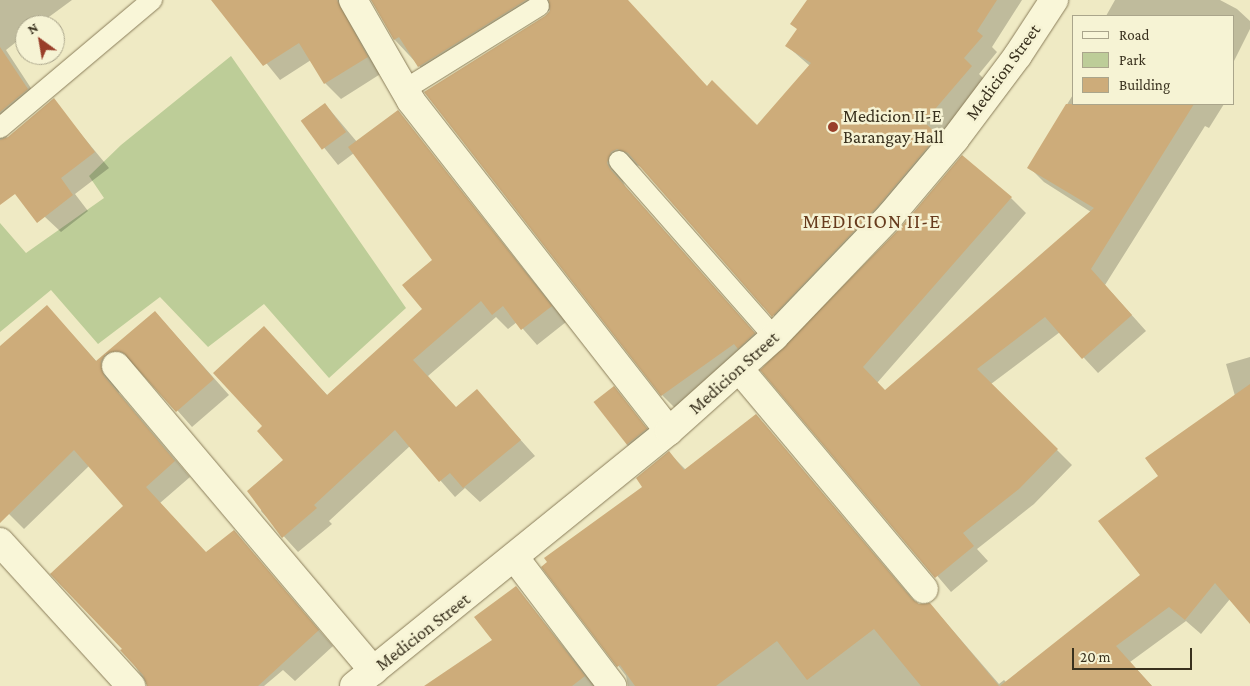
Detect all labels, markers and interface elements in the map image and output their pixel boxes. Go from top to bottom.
north arrow [15,15,65,65]
legend [1072,15,1235,105]
text: N [24,19,41,37]
street label: Medicion Street [961,20,1045,124]
text: Road [1119,27,1149,43]
text: Park [1119,52,1146,68]
text: Building [1119,77,1170,93]
place label: Medicion II-E Barangay Hall [843,106,943,148]
marker: Medicion II-E Barangay Hall [827,121,839,133]
district label: MEDICION II-E [801,209,943,233]
street label: Medicion Street [685,327,783,419]
street label: Medicion Street [372,589,474,675]
scale bar [1075,638,1195,670]
text: 20 m [1080,649,1111,665]

